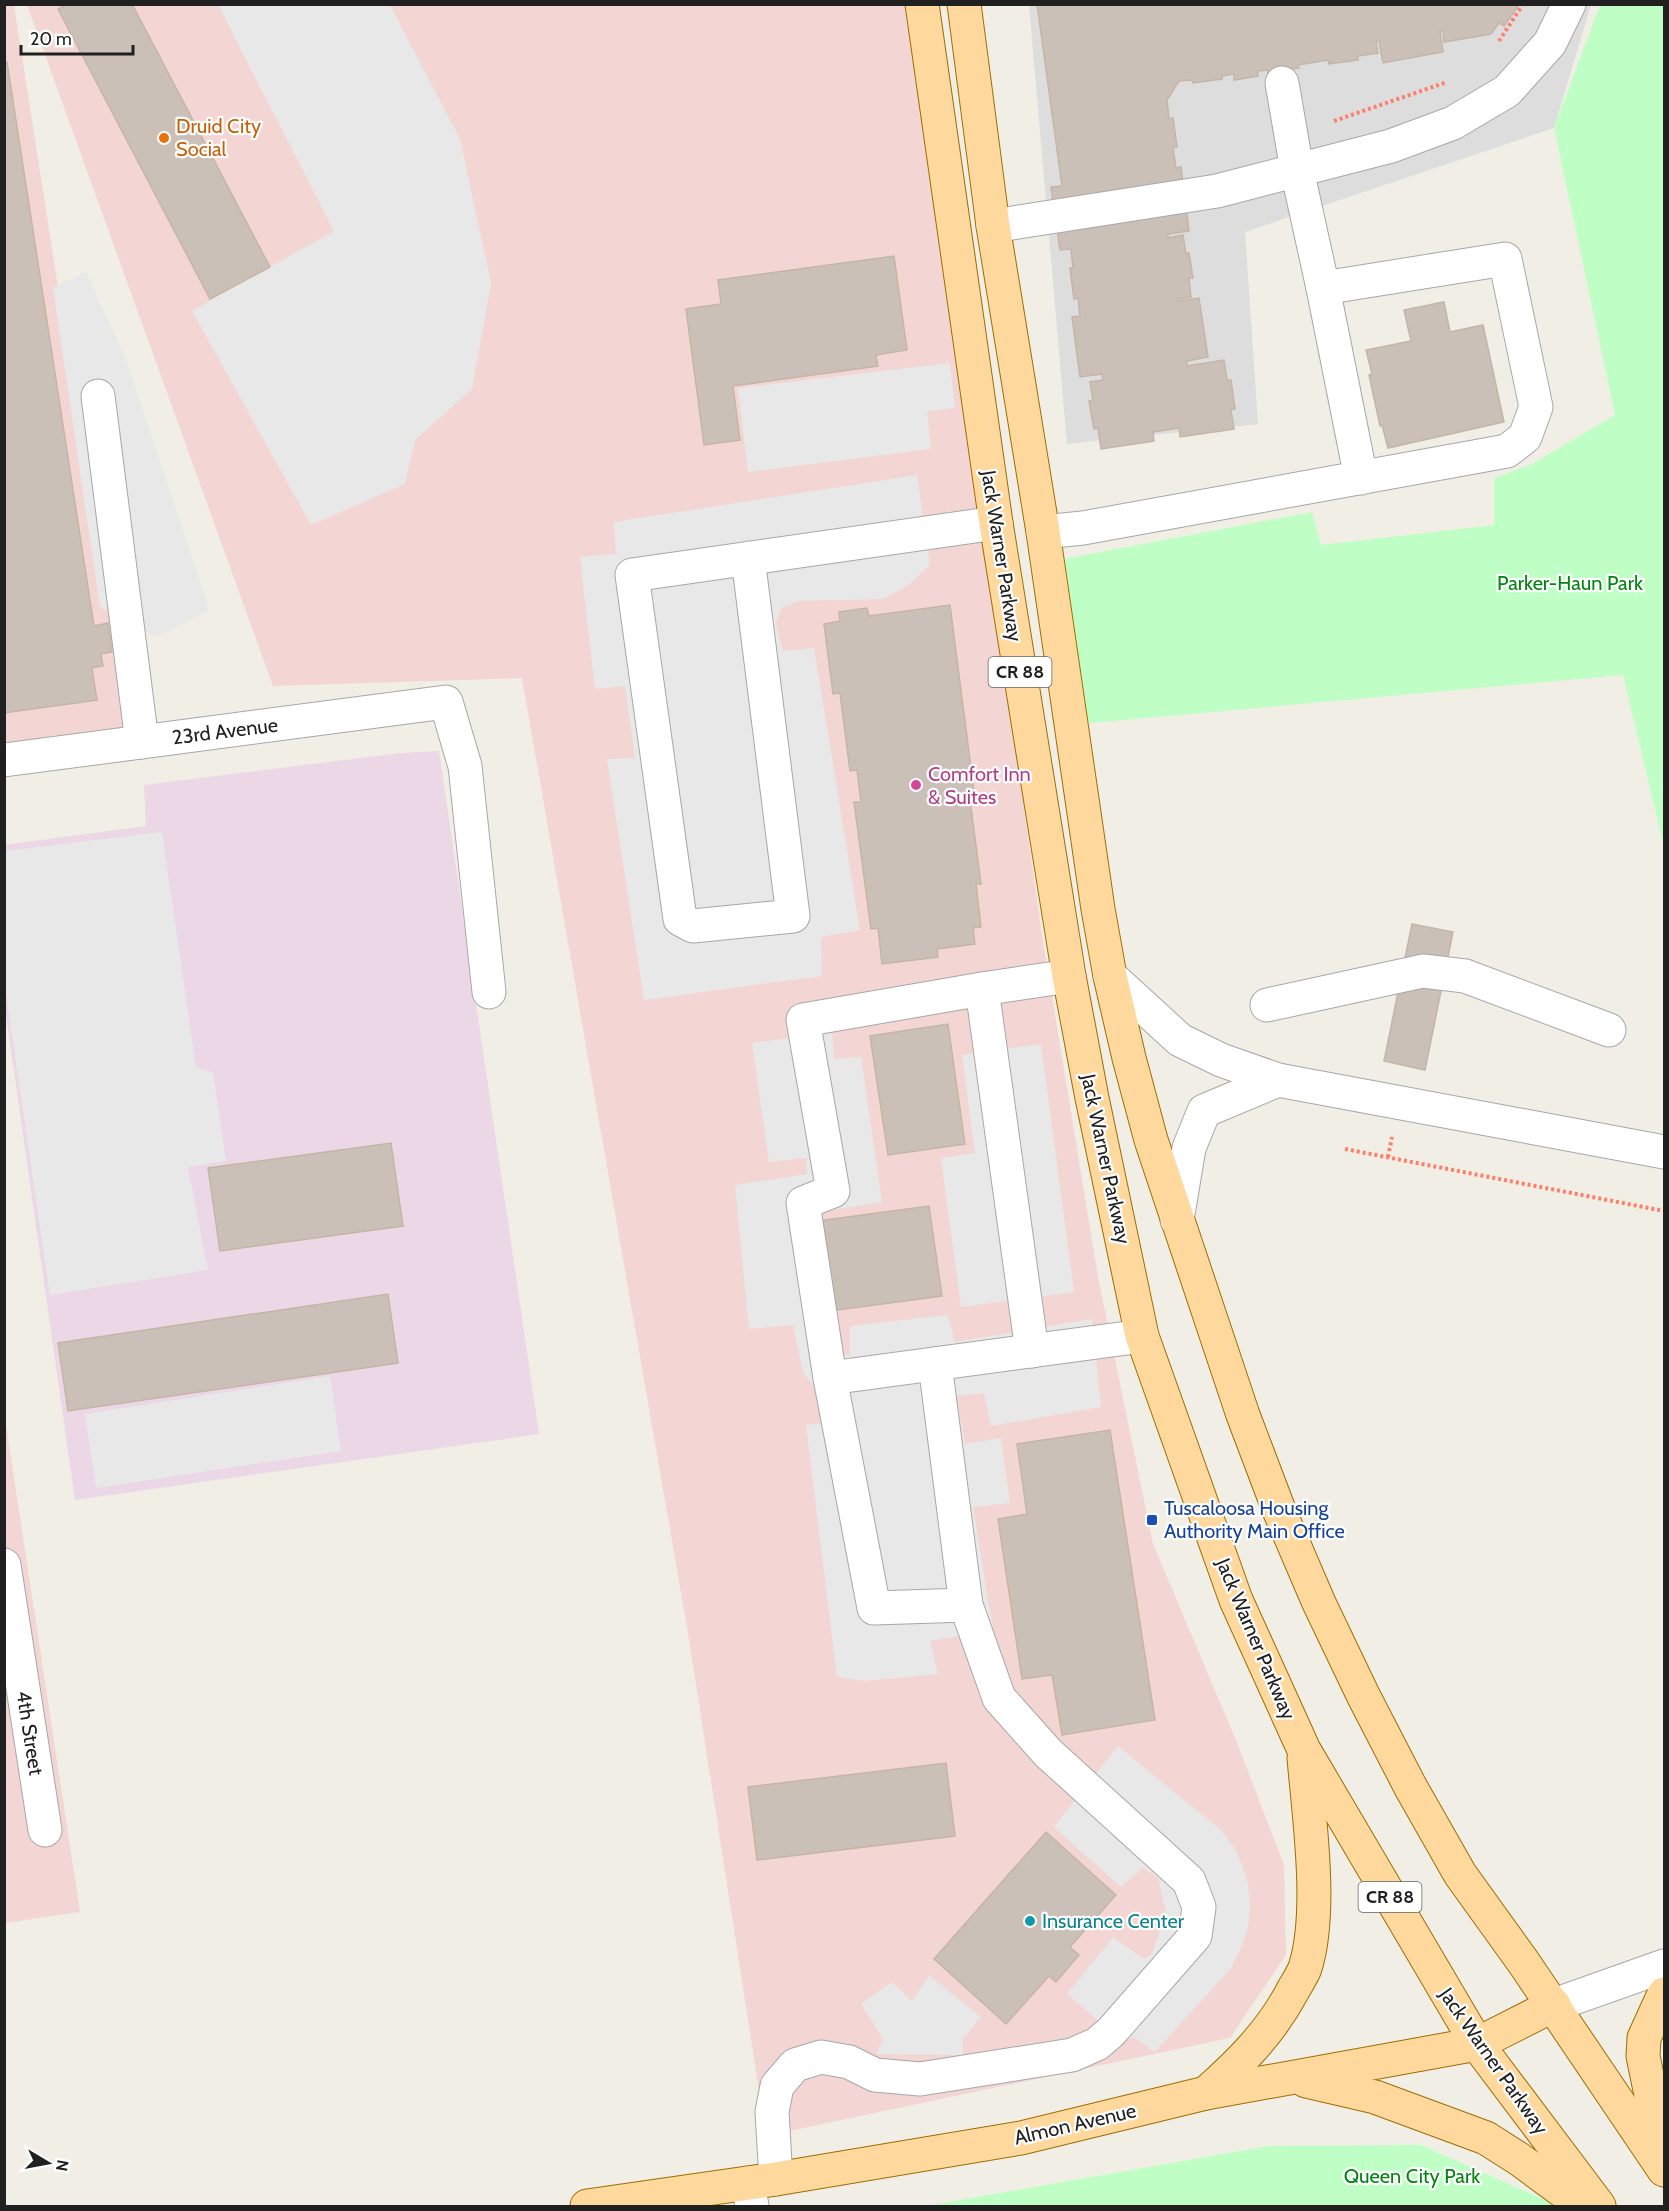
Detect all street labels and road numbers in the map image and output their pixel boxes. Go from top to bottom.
street label: Jack Warner Parkway [976,468,1027,643]
road number: CR 88 [988,657,1052,687]
street label: 23rd Avenue [171,713,279,749]
street label: Jack Warner Parkway [1076,1071,1136,1246]
street label: Jack Warner Parkway [1211,1554,1301,1723]
street label: 4th Street [11,1689,49,1777]
road number: CR 88 [1358,1882,1422,1912]
street label: Jack Warner Parkway [1434,1982,1553,2139]
street label: Almon Avenue [1012,2098,1138,2150]

